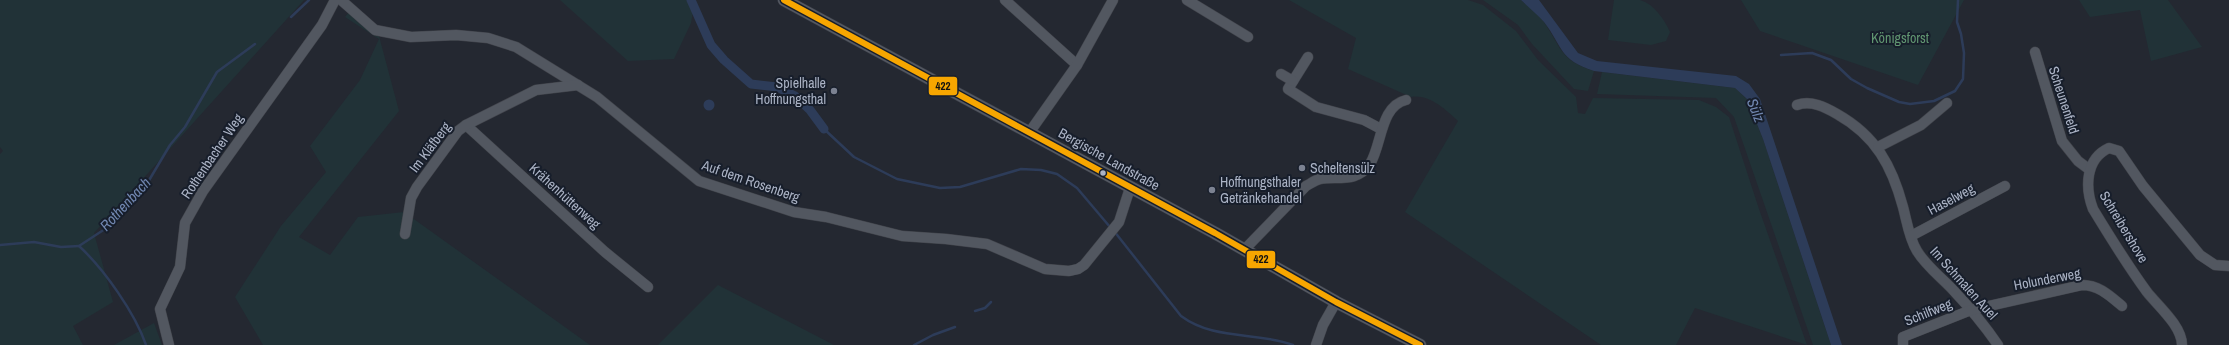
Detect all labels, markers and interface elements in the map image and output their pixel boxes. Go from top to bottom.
park label: Königsforst [1871,29,1929,47]
street label: Scheunenfeld [2045,64,2083,136]
place label: Spielhalle Hoffnungsthal [755,74,826,108]
line badge: 422 [928,76,958,96]
text: 422 [935,79,951,93]
marker: Spielhalle Hoffnungsthal [829,86,839,96]
water label: Sülz [1742,95,1771,126]
street label: Rothenbacher Weg [177,110,247,202]
street label: Im Kläfberg [405,118,455,176]
street label: Bergische Landstraße [1055,124,1163,194]
street label: Auf dem Rosenberg [699,156,803,206]
street label: Krähenhüttenweg [526,159,605,233]
place label: Scheltensülz [1310,159,1375,177]
marker: Scheltensülz [1297,163,1307,173]
unlabelled marker [1098,168,1108,178]
water label: Rothenbach [95,172,155,235]
place label: Hoffnungsthaler Getränkehandel [1220,173,1302,207]
street label: Haselweg [1925,179,1978,219]
marker: Hoffnungsthaler Getränkehandel [1207,185,1217,195]
street label: Schreibershove [2096,188,2152,266]
street label: Im Schmalen Auel [1926,243,2002,323]
line badge: 422 [1246,250,1276,269]
text: 422 [1253,252,1269,266]
street label: Holunderweg [2012,264,2083,294]
street label: Schilfweg [1902,294,1955,330]

